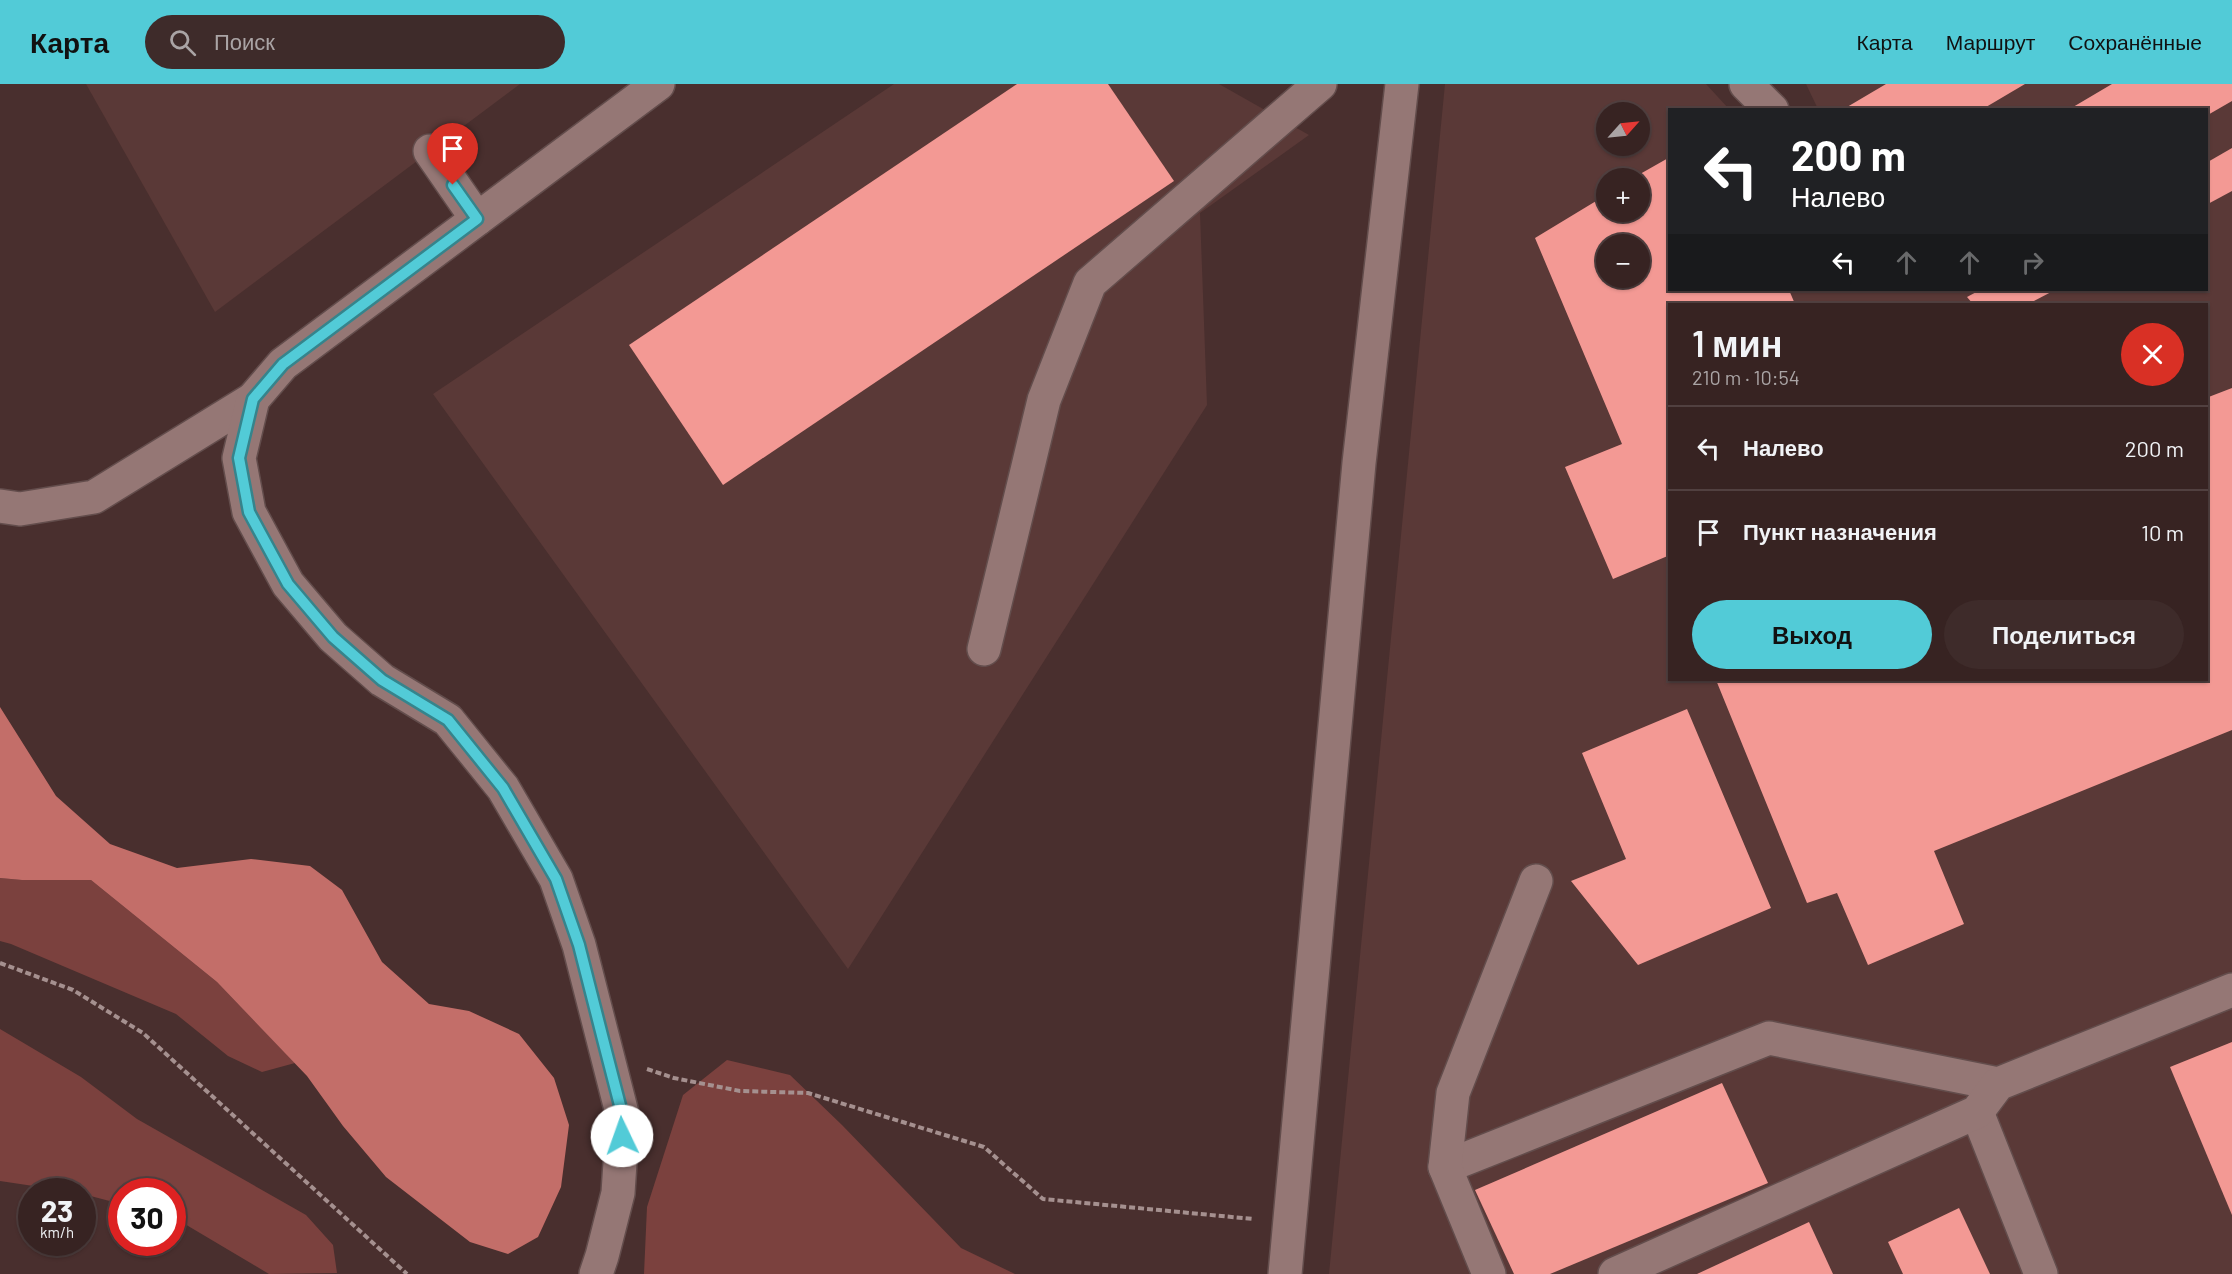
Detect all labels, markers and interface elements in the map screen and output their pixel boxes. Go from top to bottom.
search box [145,15,565,69]
text: Карта [30,25,109,59]
icon: search [166,26,199,59]
text: Поиск [214,28,275,54]
text: Карта [1857,29,1913,54]
text: Маршрут [1946,29,2035,54]
text: Сохранённые [2068,29,2202,54]
north arrow [1596,102,1650,156]
map controls [1596,102,1650,288]
pin [427,123,478,185]
text: 200 m [1791,129,1906,179]
icon: arrive [436,132,469,165]
icon: left [1692,132,1770,210]
button: + [1596,168,1650,222]
text: Налево [1791,180,1885,212]
button: − [1596,234,1650,288]
icon: left [1827,246,1860,279]
icon: ahead [1890,246,1923,279]
icon: ahead [1953,246,1986,279]
icon: right [2016,246,2049,279]
text: 1 мин [1692,321,1782,364]
button: close [2121,323,2184,386]
text: 210 m · 10:54 [1692,365,1800,389]
icon: left [1692,432,1725,465]
text: Налево [1743,434,1824,460]
text: 200 m [2125,435,2184,461]
icon: arrive [1692,516,1725,549]
text: Пункт назначения [1743,518,1937,544]
text: 10 m [2141,519,2184,545]
button: Выход [1692,600,1932,669]
button: Поделиться [1944,600,2184,669]
position arrow [590,1104,654,1168]
speed limit sign: 30 [108,1178,186,1256]
text: 23 [41,1192,73,1228]
text: km/h [40,1223,74,1241]

